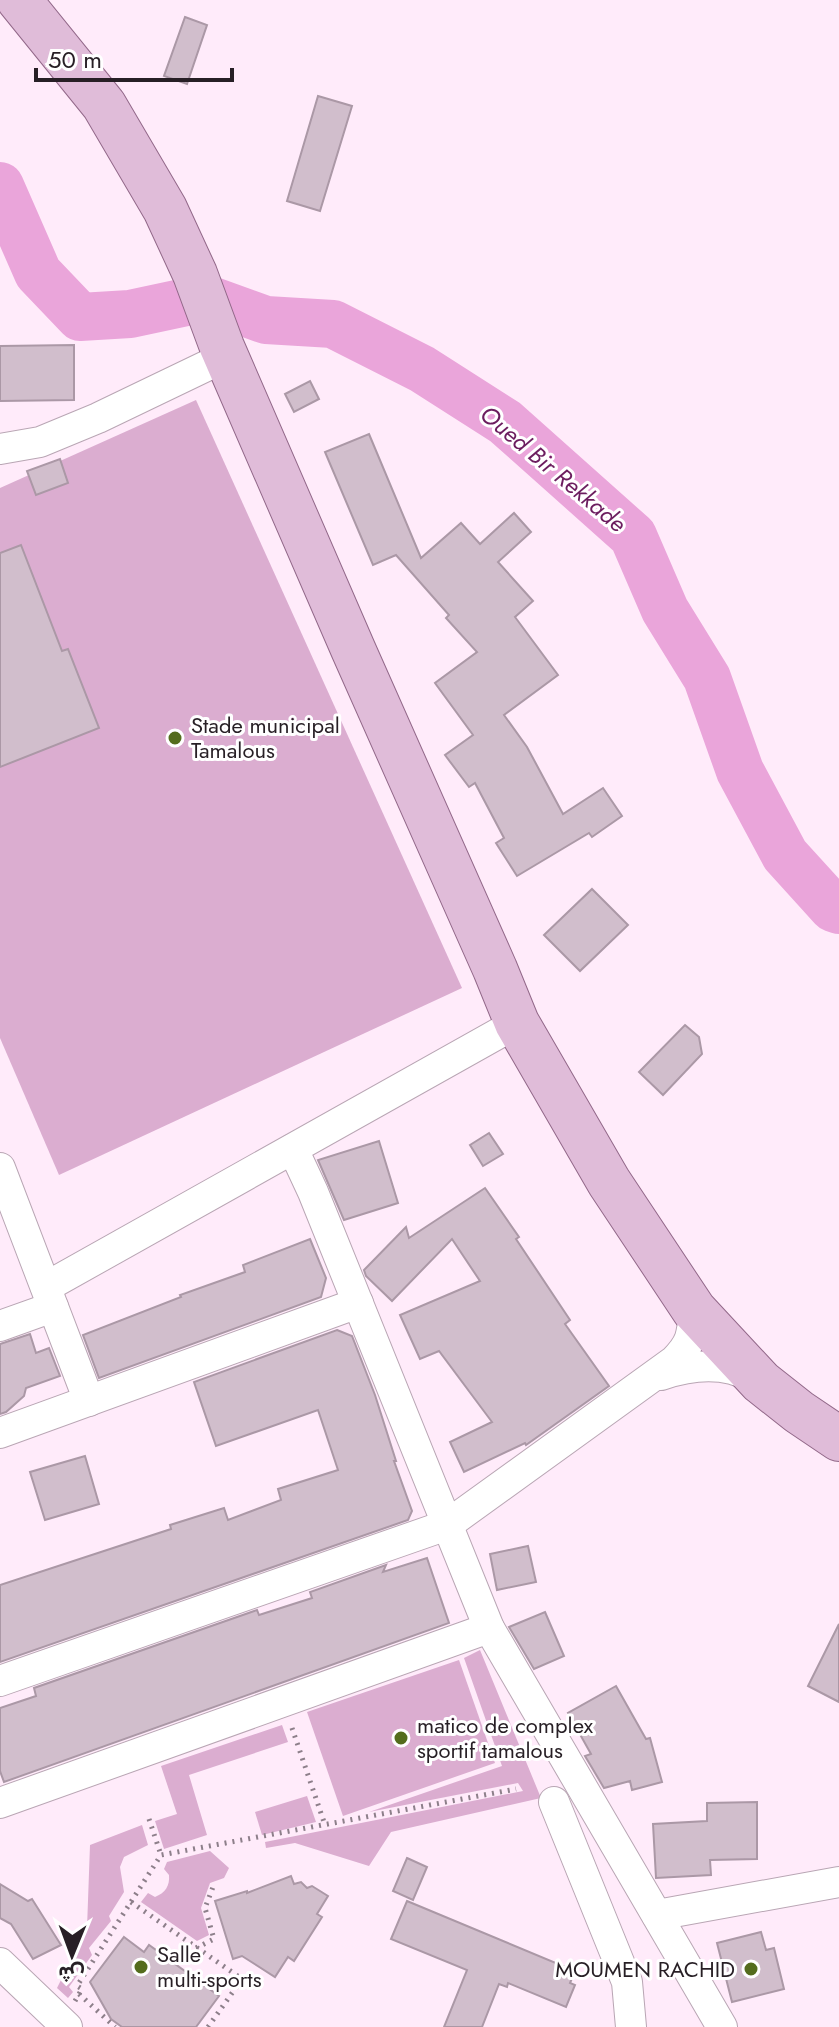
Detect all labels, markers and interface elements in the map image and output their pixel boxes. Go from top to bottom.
scale bar [36,32,232,82]
text: 50 m [48,42,102,77]
water label: Oued Bir Rekkade [473,397,634,540]
place label: Stade municipal Tamalous [191,709,340,766]
marker: Stade municipal Tamalous [166,729,184,747]
place label: matico de complex sportif tamalous [417,1709,594,1766]
marker: matico de complex sportif tamalous [392,1729,410,1747]
north arrow [32,1915,112,1995]
place label: Salle multi-sports [157,1938,262,1995]
place label: MOUMEN RACHID [555,1953,735,1985]
marker: Salle multi-sports [132,1958,150,1976]
text: ش [58,1959,85,1991]
marker: MOUMEN RACHID [742,1960,760,1978]

